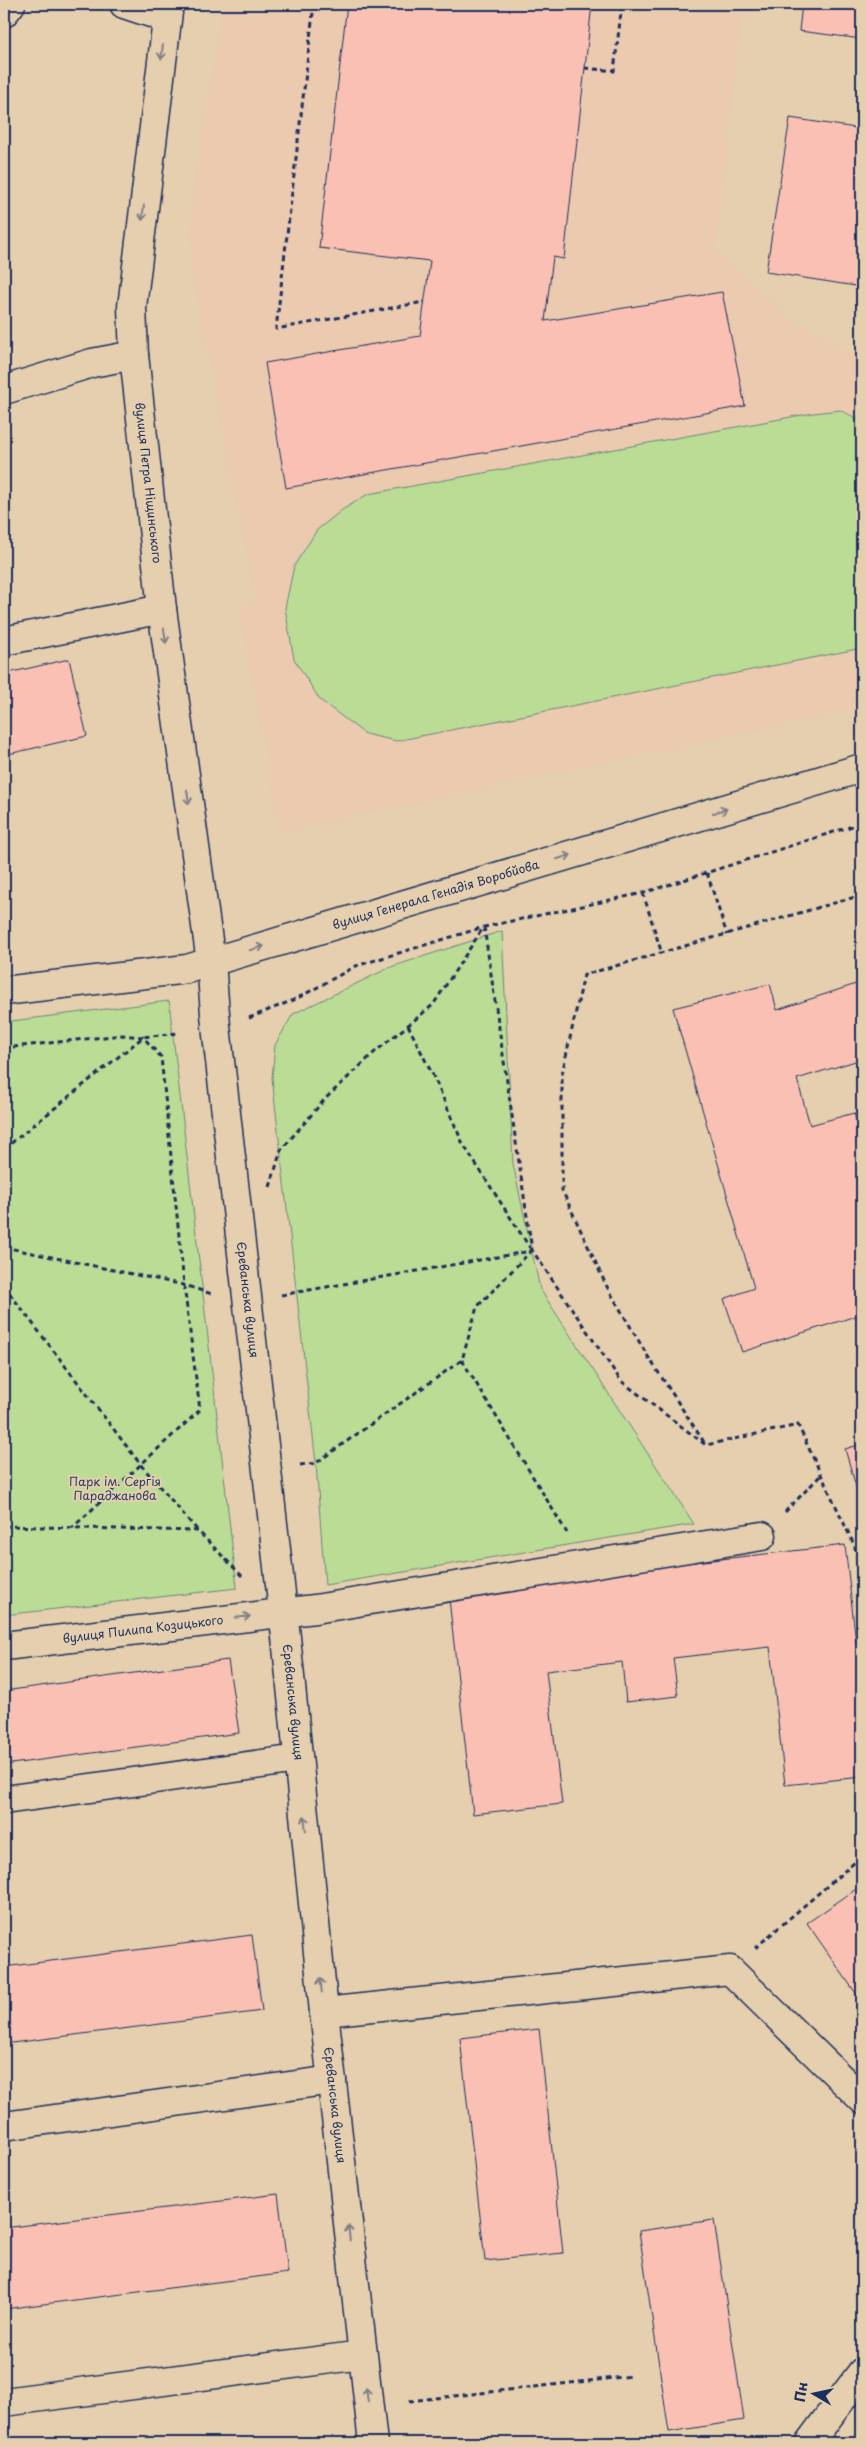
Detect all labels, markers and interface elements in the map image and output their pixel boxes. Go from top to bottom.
one-way arrow [157,44,167,60]
one-way arrow [138,205,148,221]
street label: вулиця Петра Ніщинського [131,401,167,565]
one-way arrow [161,628,171,644]
one-way arrow [183,789,193,805]
one-way arrow [711,805,727,815]
one-way arrow [556,852,572,862]
street label: вулиця Генерала Генадія Воробйова [330,854,542,933]
one-way arrow [249,943,265,953]
street label: Єреванська вулиця [233,1241,264,1359]
park label: Парк ім. Сергія Параджанова [69,1472,161,1504]
street label: вулиця Пилипа Козицького [62,1610,224,1647]
one-way arrow [235,1612,251,1622]
street label: Єреванська вулиця [279,1643,308,1761]
one-way arrow [300,1816,309,1832]
one-way arrow [316,1977,326,1993]
street label: Єреванська вулиця [320,2046,351,2164]
one-way arrow [344,2226,354,2242]
north arrow [788,2370,838,2420]
text: Пн [789,2380,813,2404]
one-way arrow [362,2387,372,2403]

